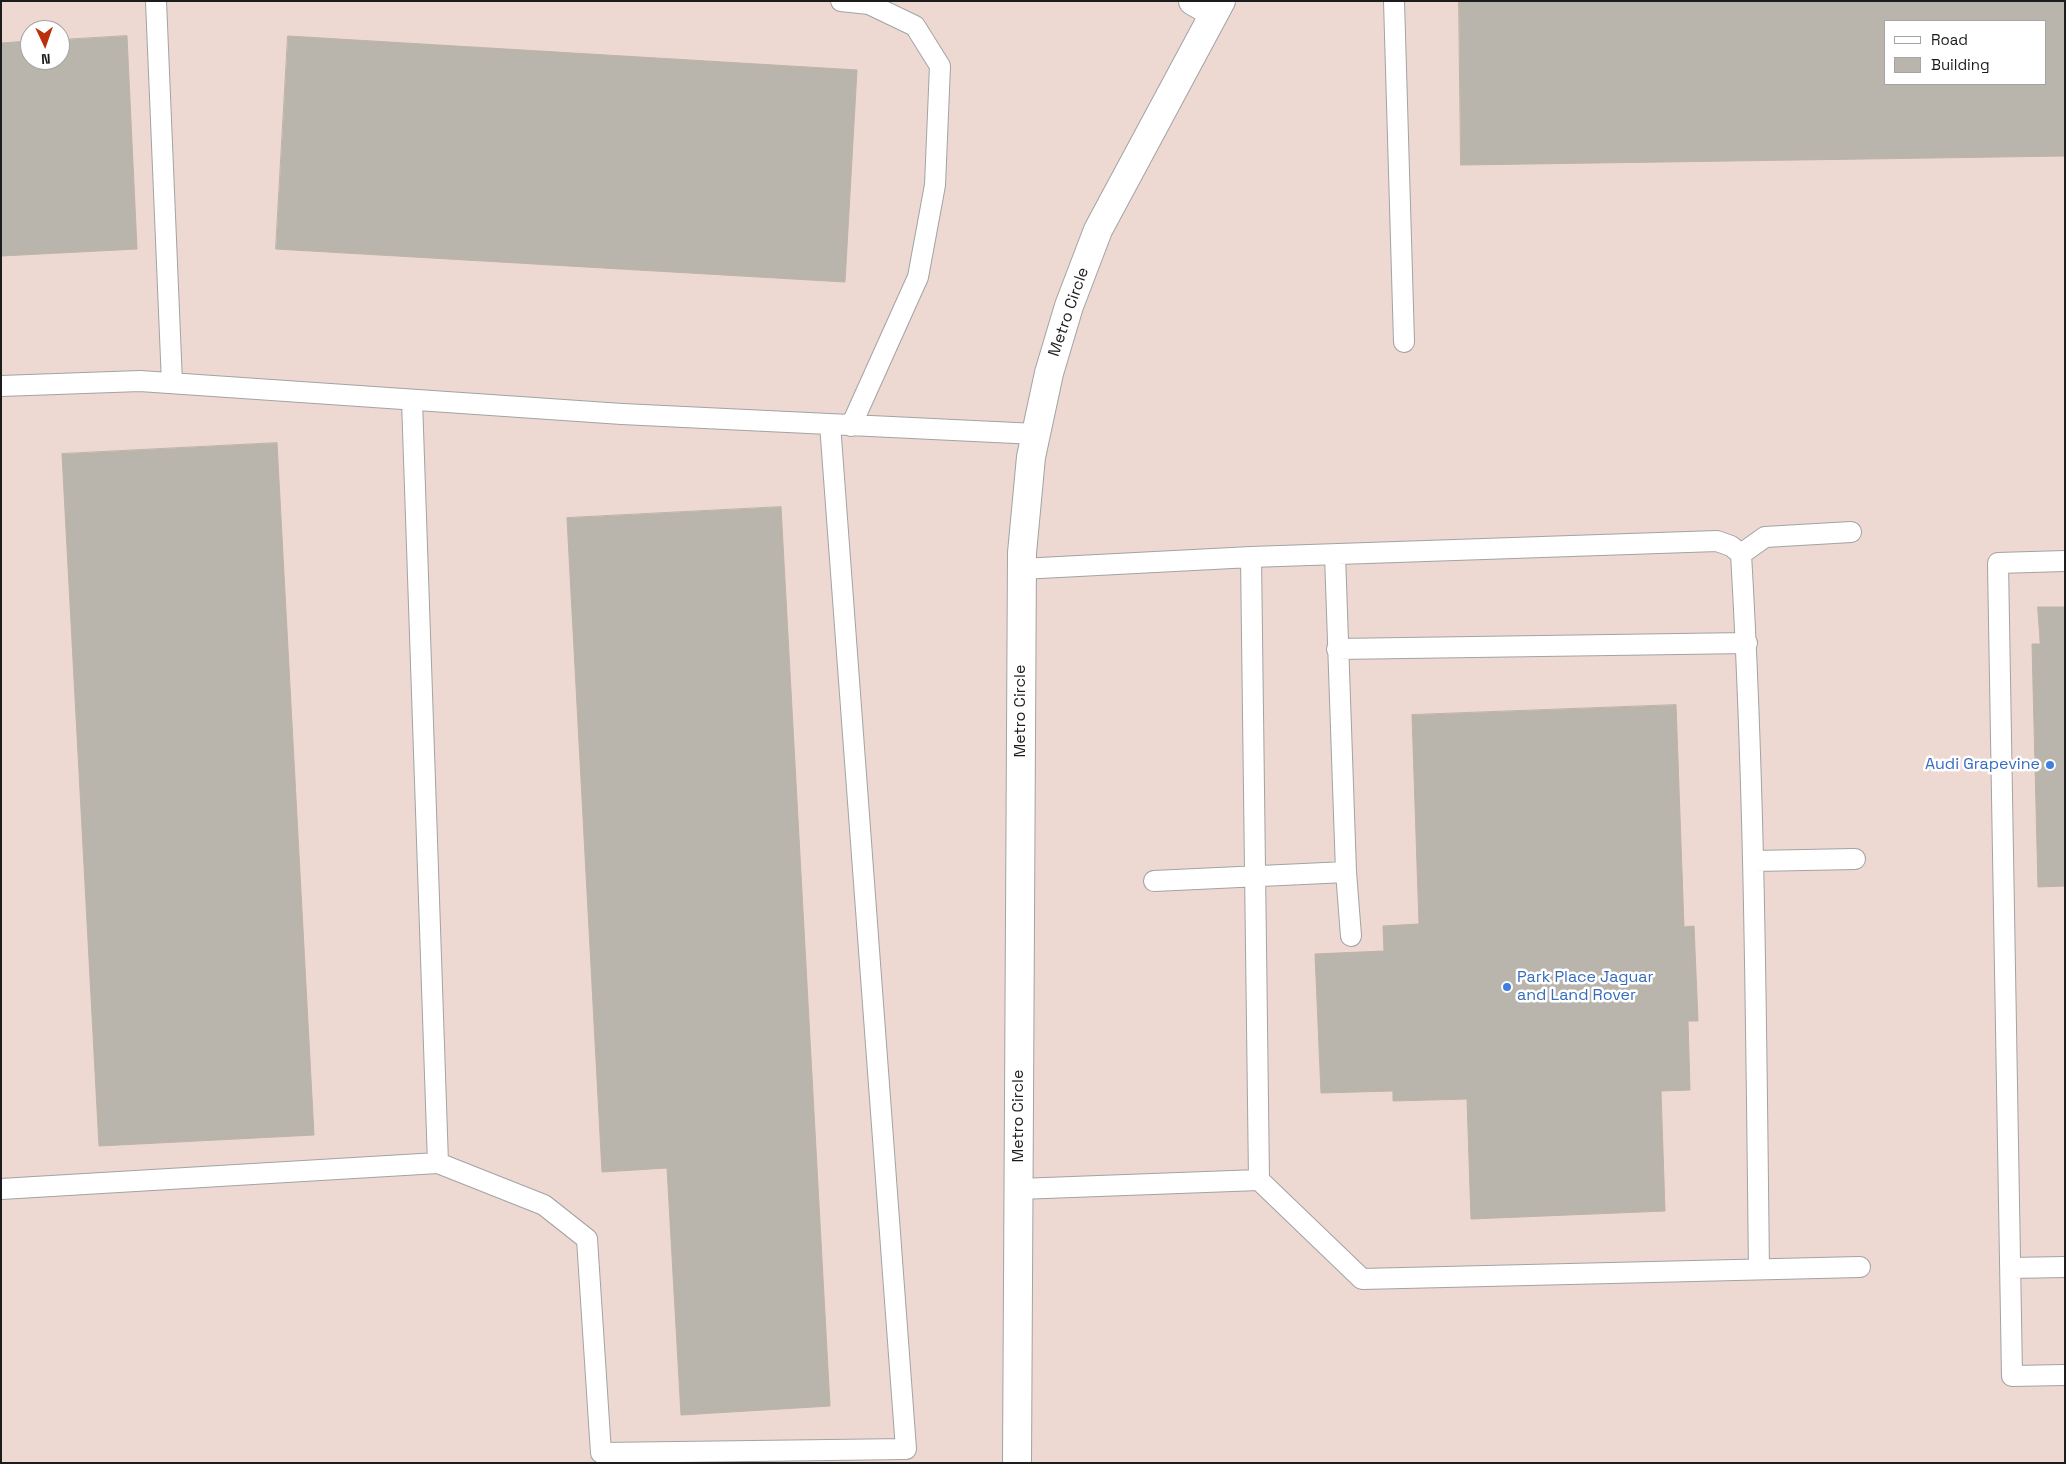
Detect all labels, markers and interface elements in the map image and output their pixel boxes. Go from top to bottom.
north arrow [20,20,70,70]
legend [1884,20,2046,85]
text: Road [1931,30,1968,49]
text: N [41,50,51,68]
text: Building [1931,55,1990,74]
street label: Metro Circle [1045,265,1093,359]
street label: Metro Circle [1011,665,1031,757]
place label: Audi Grapevine [1925,755,2040,775]
marker: Audi Grapevine [2044,759,2056,771]
place label: Park Place Jaguar and Land Rover [1517,968,1653,1006]
marker: Park Place Jaguar and Land Rover [1501,981,1513,993]
street label: Metro Circle [1009,1070,1029,1162]

